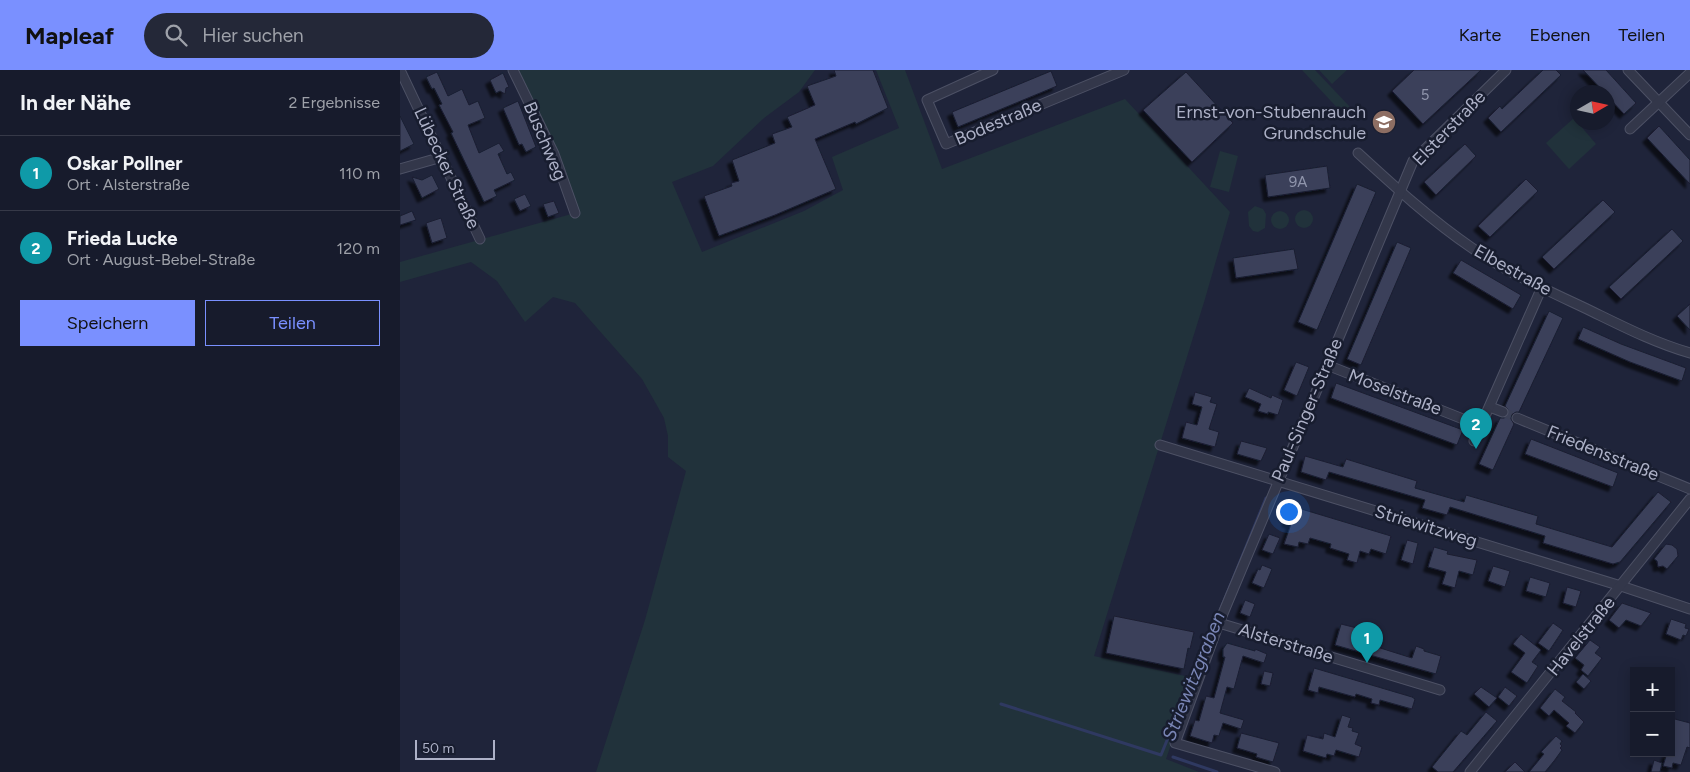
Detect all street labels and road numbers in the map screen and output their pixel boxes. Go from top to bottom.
street label: Elsterstraße [1408,86,1490,170]
street label: Bodestraße [951,94,1045,150]
street label: Buschweg [519,98,571,184]
street label: Lübecker Straße [409,104,485,232]
street label: Elbestraße [1470,240,1556,300]
street label: Paul-Singer-Straße [1267,335,1347,485]
street label: Moselstraße [1345,364,1445,420]
street label: Friedensstraße [1544,421,1662,486]
street label: Striewitzweg [1372,500,1480,552]
street label: Havelstraße [1542,592,1620,680]
street label: Alsterstraße [1236,618,1336,668]

